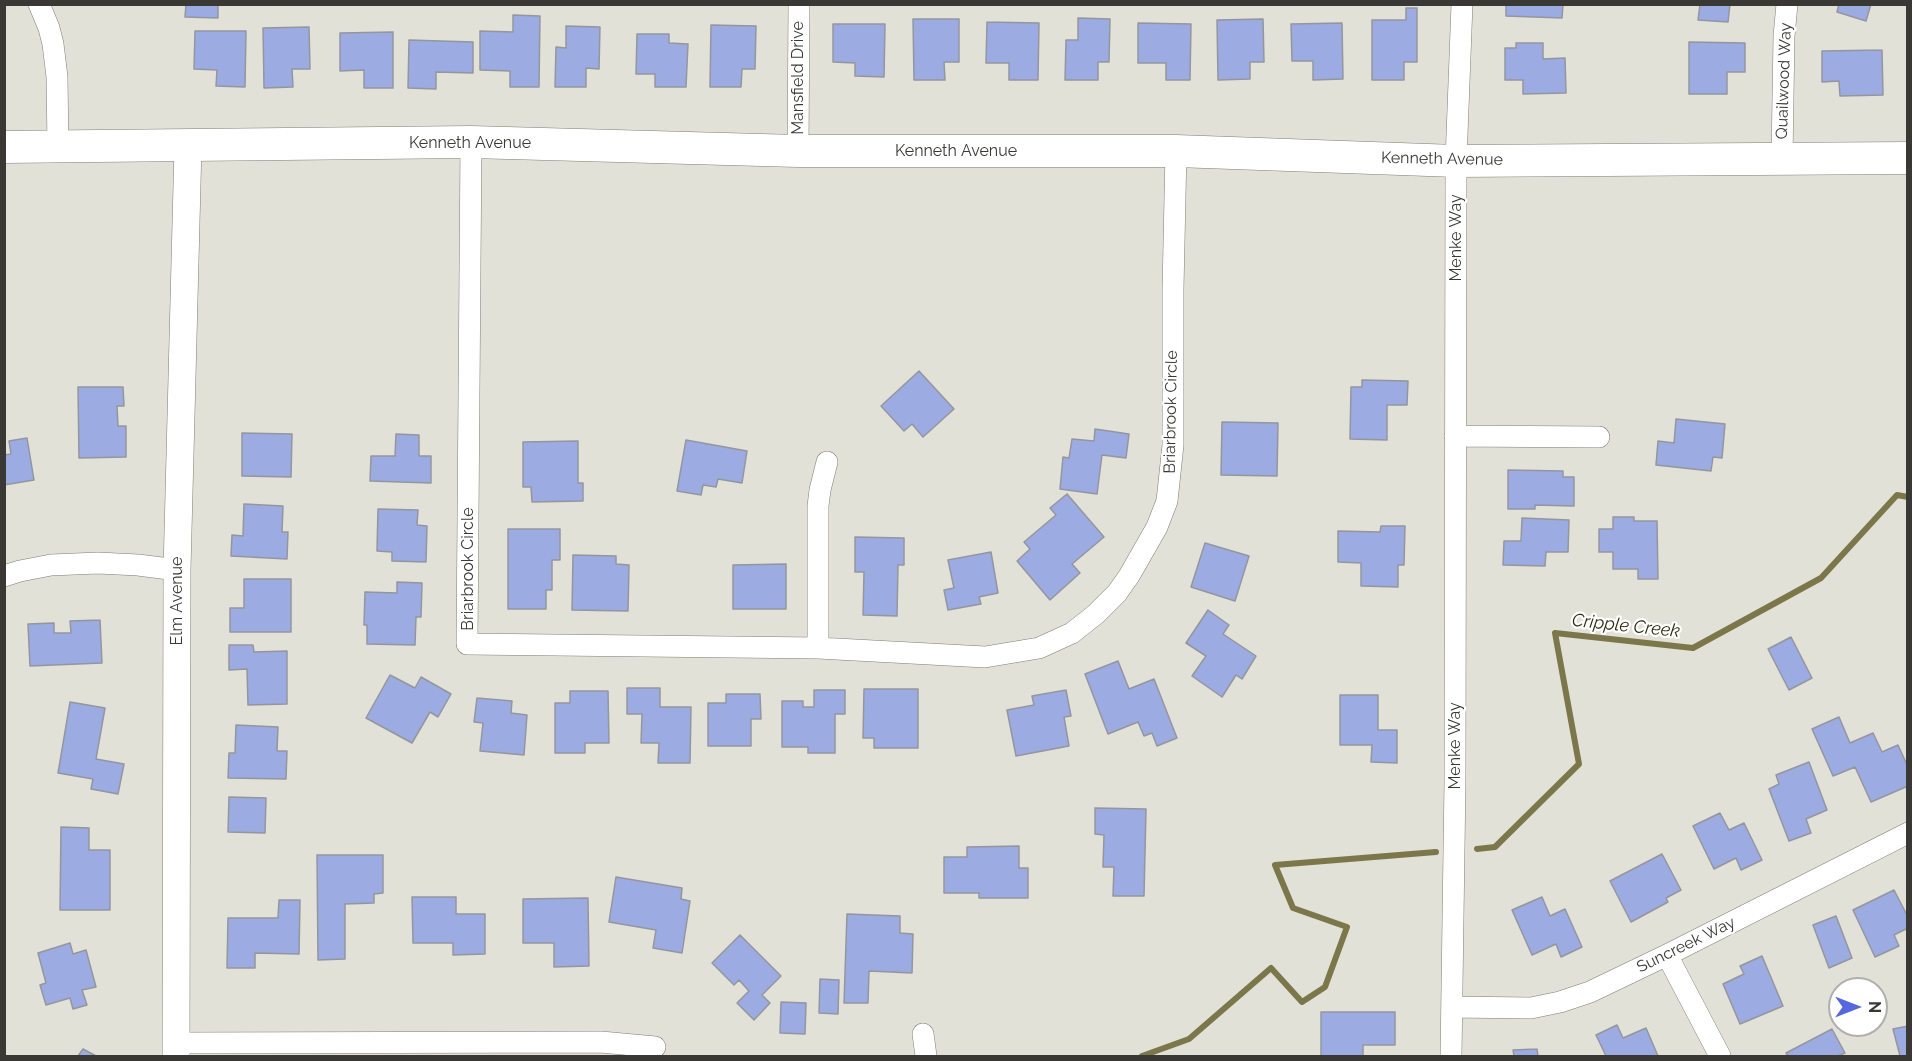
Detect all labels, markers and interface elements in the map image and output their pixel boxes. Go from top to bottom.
street label: Mansfield Drive [788,21,808,135]
street label: Quailwood Way [1772,22,1796,140]
street label: Kenneth Avenue [409,133,531,153]
street label: Kenneth Avenue [895,141,1017,161]
street label: Kenneth Avenue [1381,148,1503,170]
street label: Menke Way [1446,194,1466,282]
street label: Briarbrook Circle [1160,350,1182,474]
street label: Briarbrook Circle [458,507,478,631]
street label: Elm Avenue [167,556,187,646]
water label: Cripple Creek [1571,610,1681,642]
street label: Menke Way [1445,702,1465,790]
street label: Suncreek Way [1634,913,1738,977]
north arrow [1828,977,1888,1037]
text: N [1865,1001,1884,1013]

